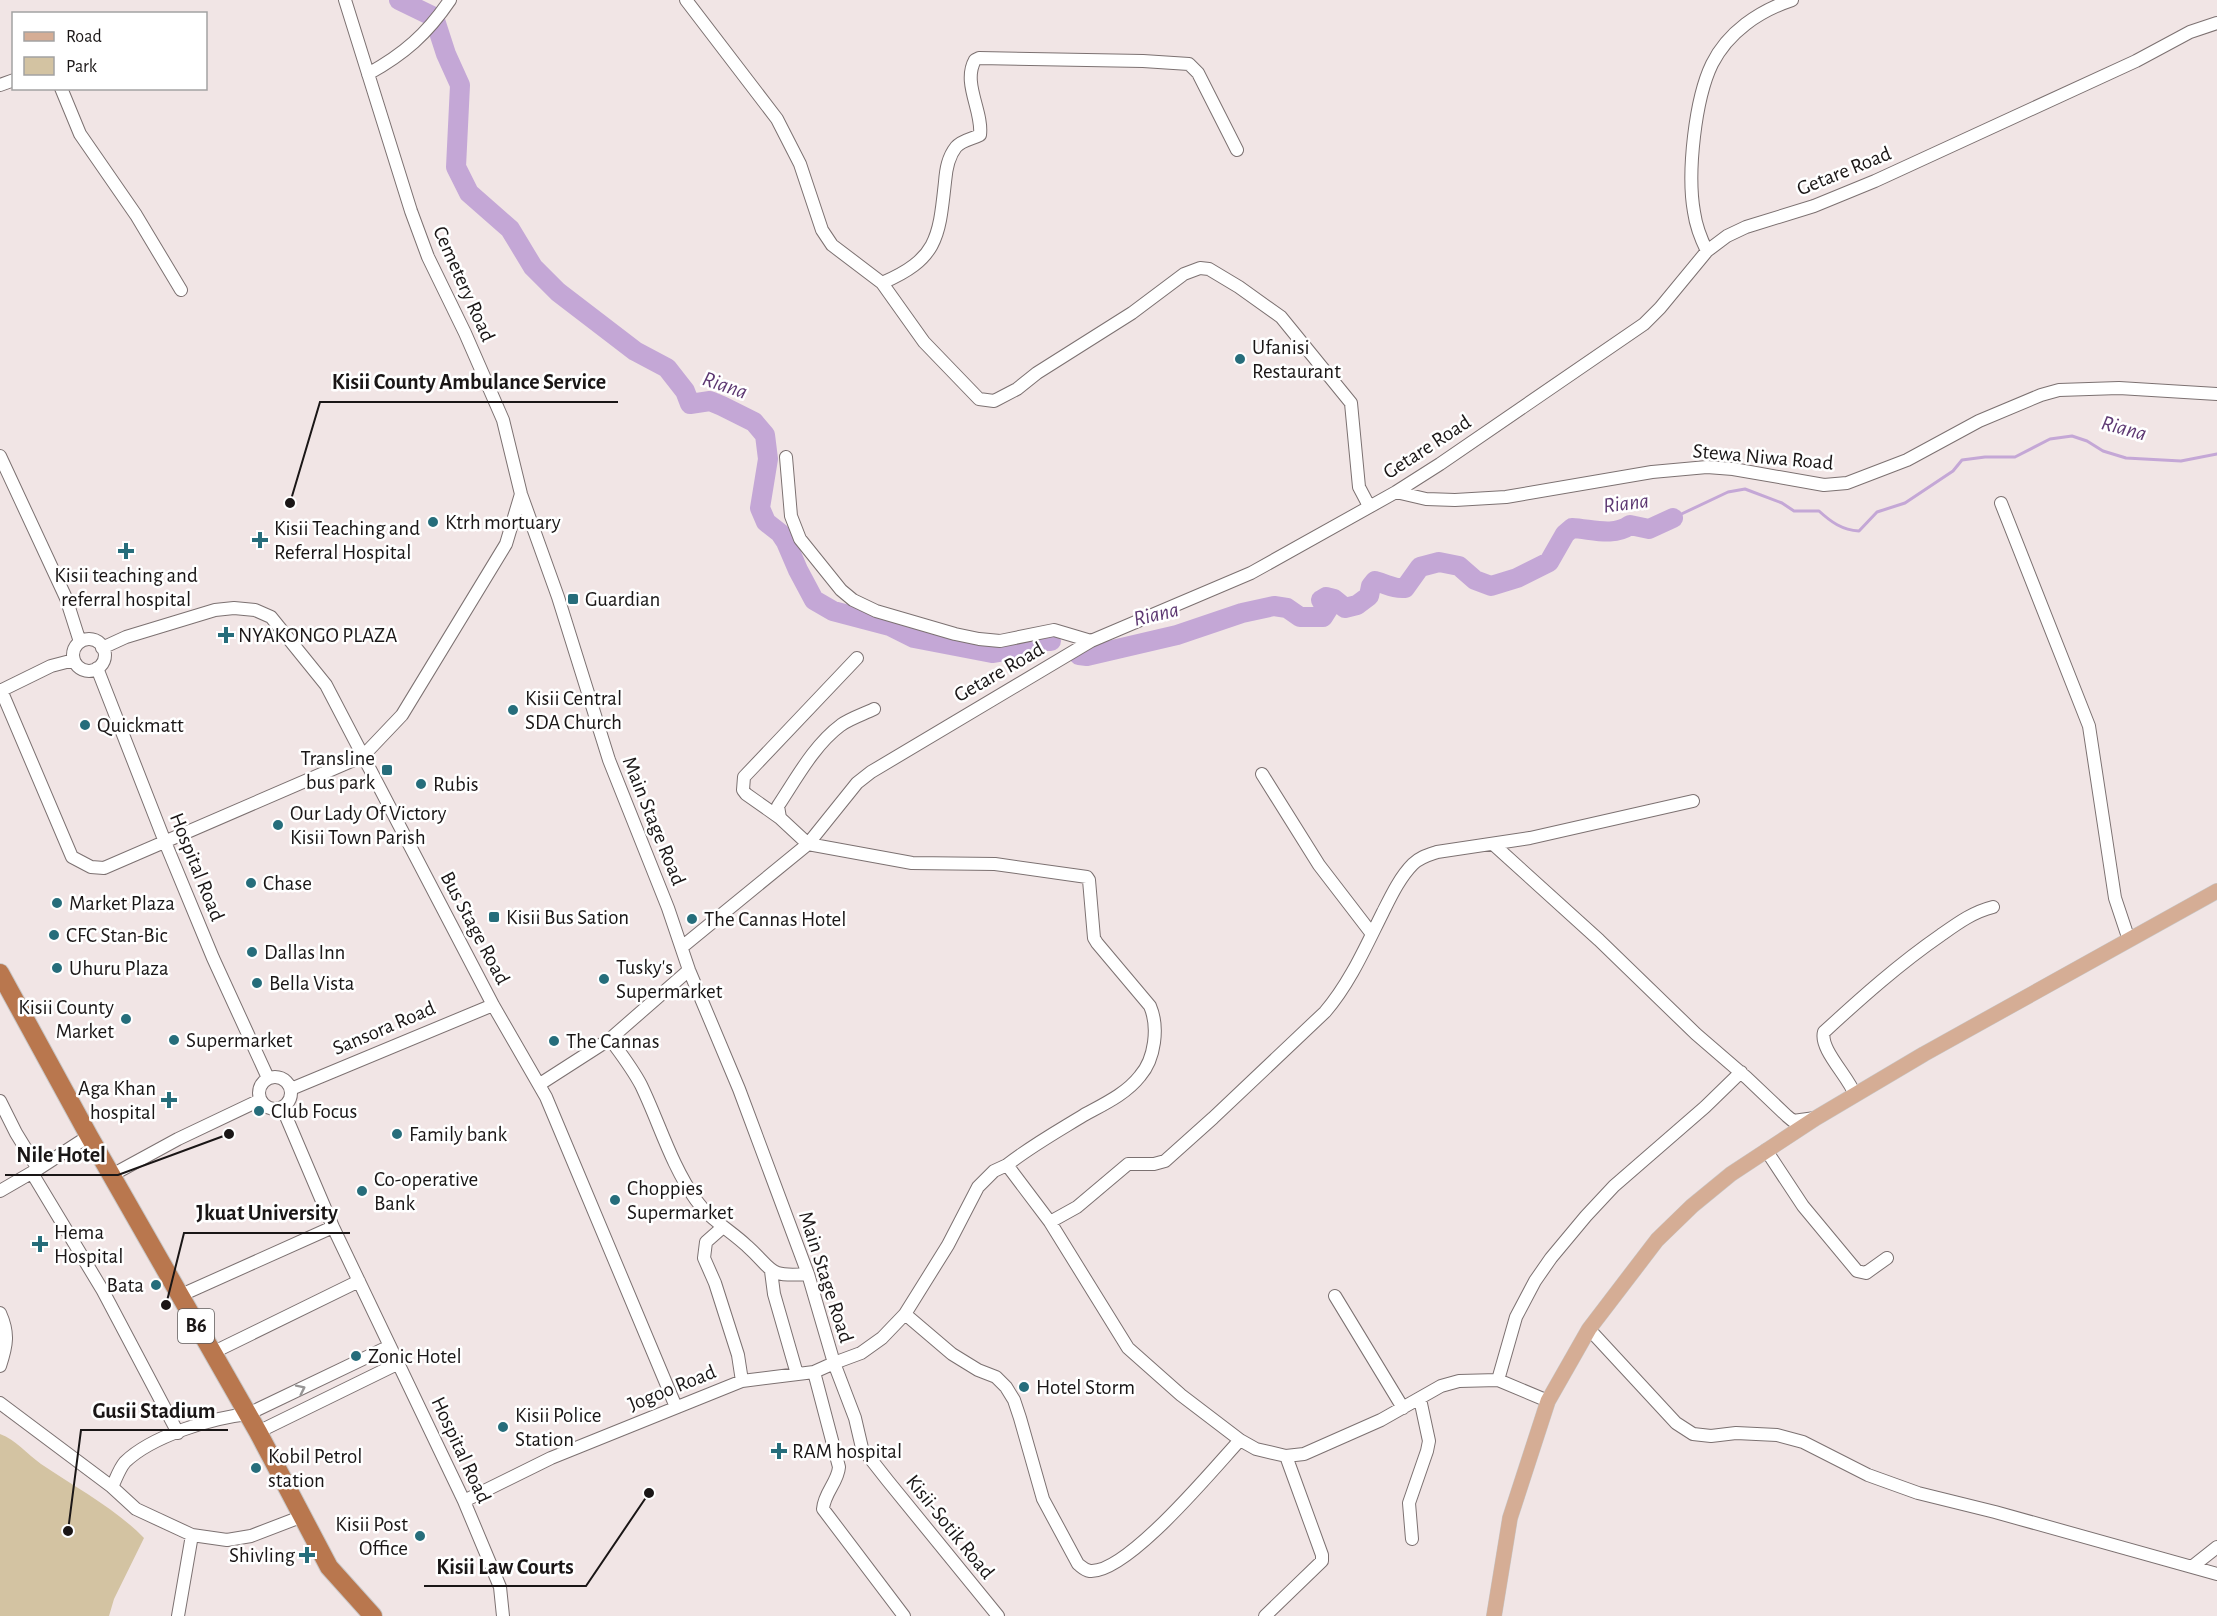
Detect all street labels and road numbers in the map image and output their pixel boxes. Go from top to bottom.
street label: Getare Road [1794,143,1894,199]
street label: Cemetery Road [429,223,499,345]
street label: Getare Road [1379,411,1475,483]
street label: Stewa Niwa Road [1692,440,1834,474]
street label: Getare Road [951,638,1048,706]
street label: Main Stage Road [619,754,689,889]
street label: Hospital Road [166,810,228,924]
street label: Bus Stage Road [436,868,514,988]
street label: Sansora Road [330,997,438,1059]
street label: Main Stage Road [795,1209,857,1345]
road number: B6 [178,1309,214,1343]
street label: Jogoo Road [625,1361,719,1415]
street label: Hospital Road [427,1394,495,1506]
street label: Kisii-Sotik Road [902,1471,998,1583]

